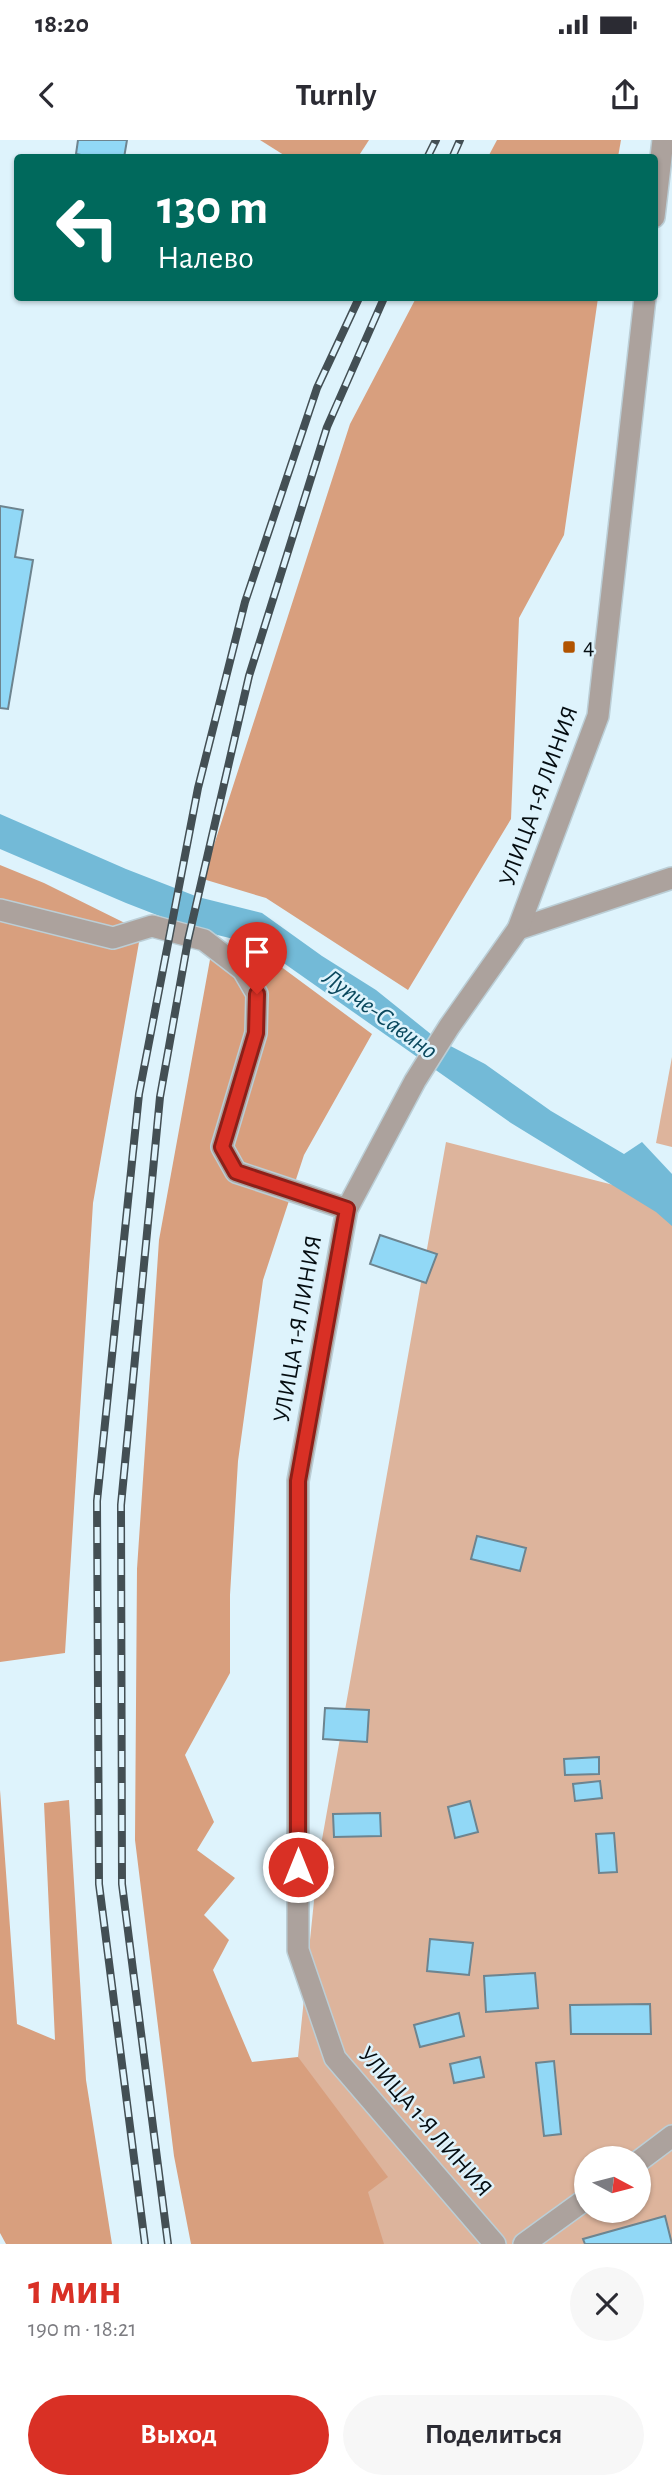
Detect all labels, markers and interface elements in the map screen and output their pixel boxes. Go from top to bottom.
text: 18:20 [35,11,89,37]
icon: back [28,76,66,114]
icon: share [606,76,644,114]
text: Turnly [295,79,377,111]
icon: left [42,182,133,273]
text: 130 m [157,184,268,233]
text: Налево [157,242,254,274]
place label: 4 [583,635,595,659]
marker: 4 [561,639,577,655]
street label: УЛИЦА 1-Я ЛИНИЯ [495,703,583,889]
pin [227,922,287,994]
icon: arrive [238,933,276,971]
water label: Лупче-Савино [317,963,442,1064]
street label: УЛИЦА 1-Я ЛИНИЯ [270,1234,326,1424]
position arrow [261,1830,335,1904]
street label: УЛИЦА 1-Я ЛИНИЯ [354,2043,496,2201]
north arrow [574,2146,651,2222]
map controls [574,2146,651,2223]
button: close [570,2267,644,2341]
text: 1 мин [28,2269,122,2311]
text: 190 m · 18:21 [28,2318,136,2341]
button: Выход [28,2395,329,2475]
button: Поделиться [343,2395,644,2475]

